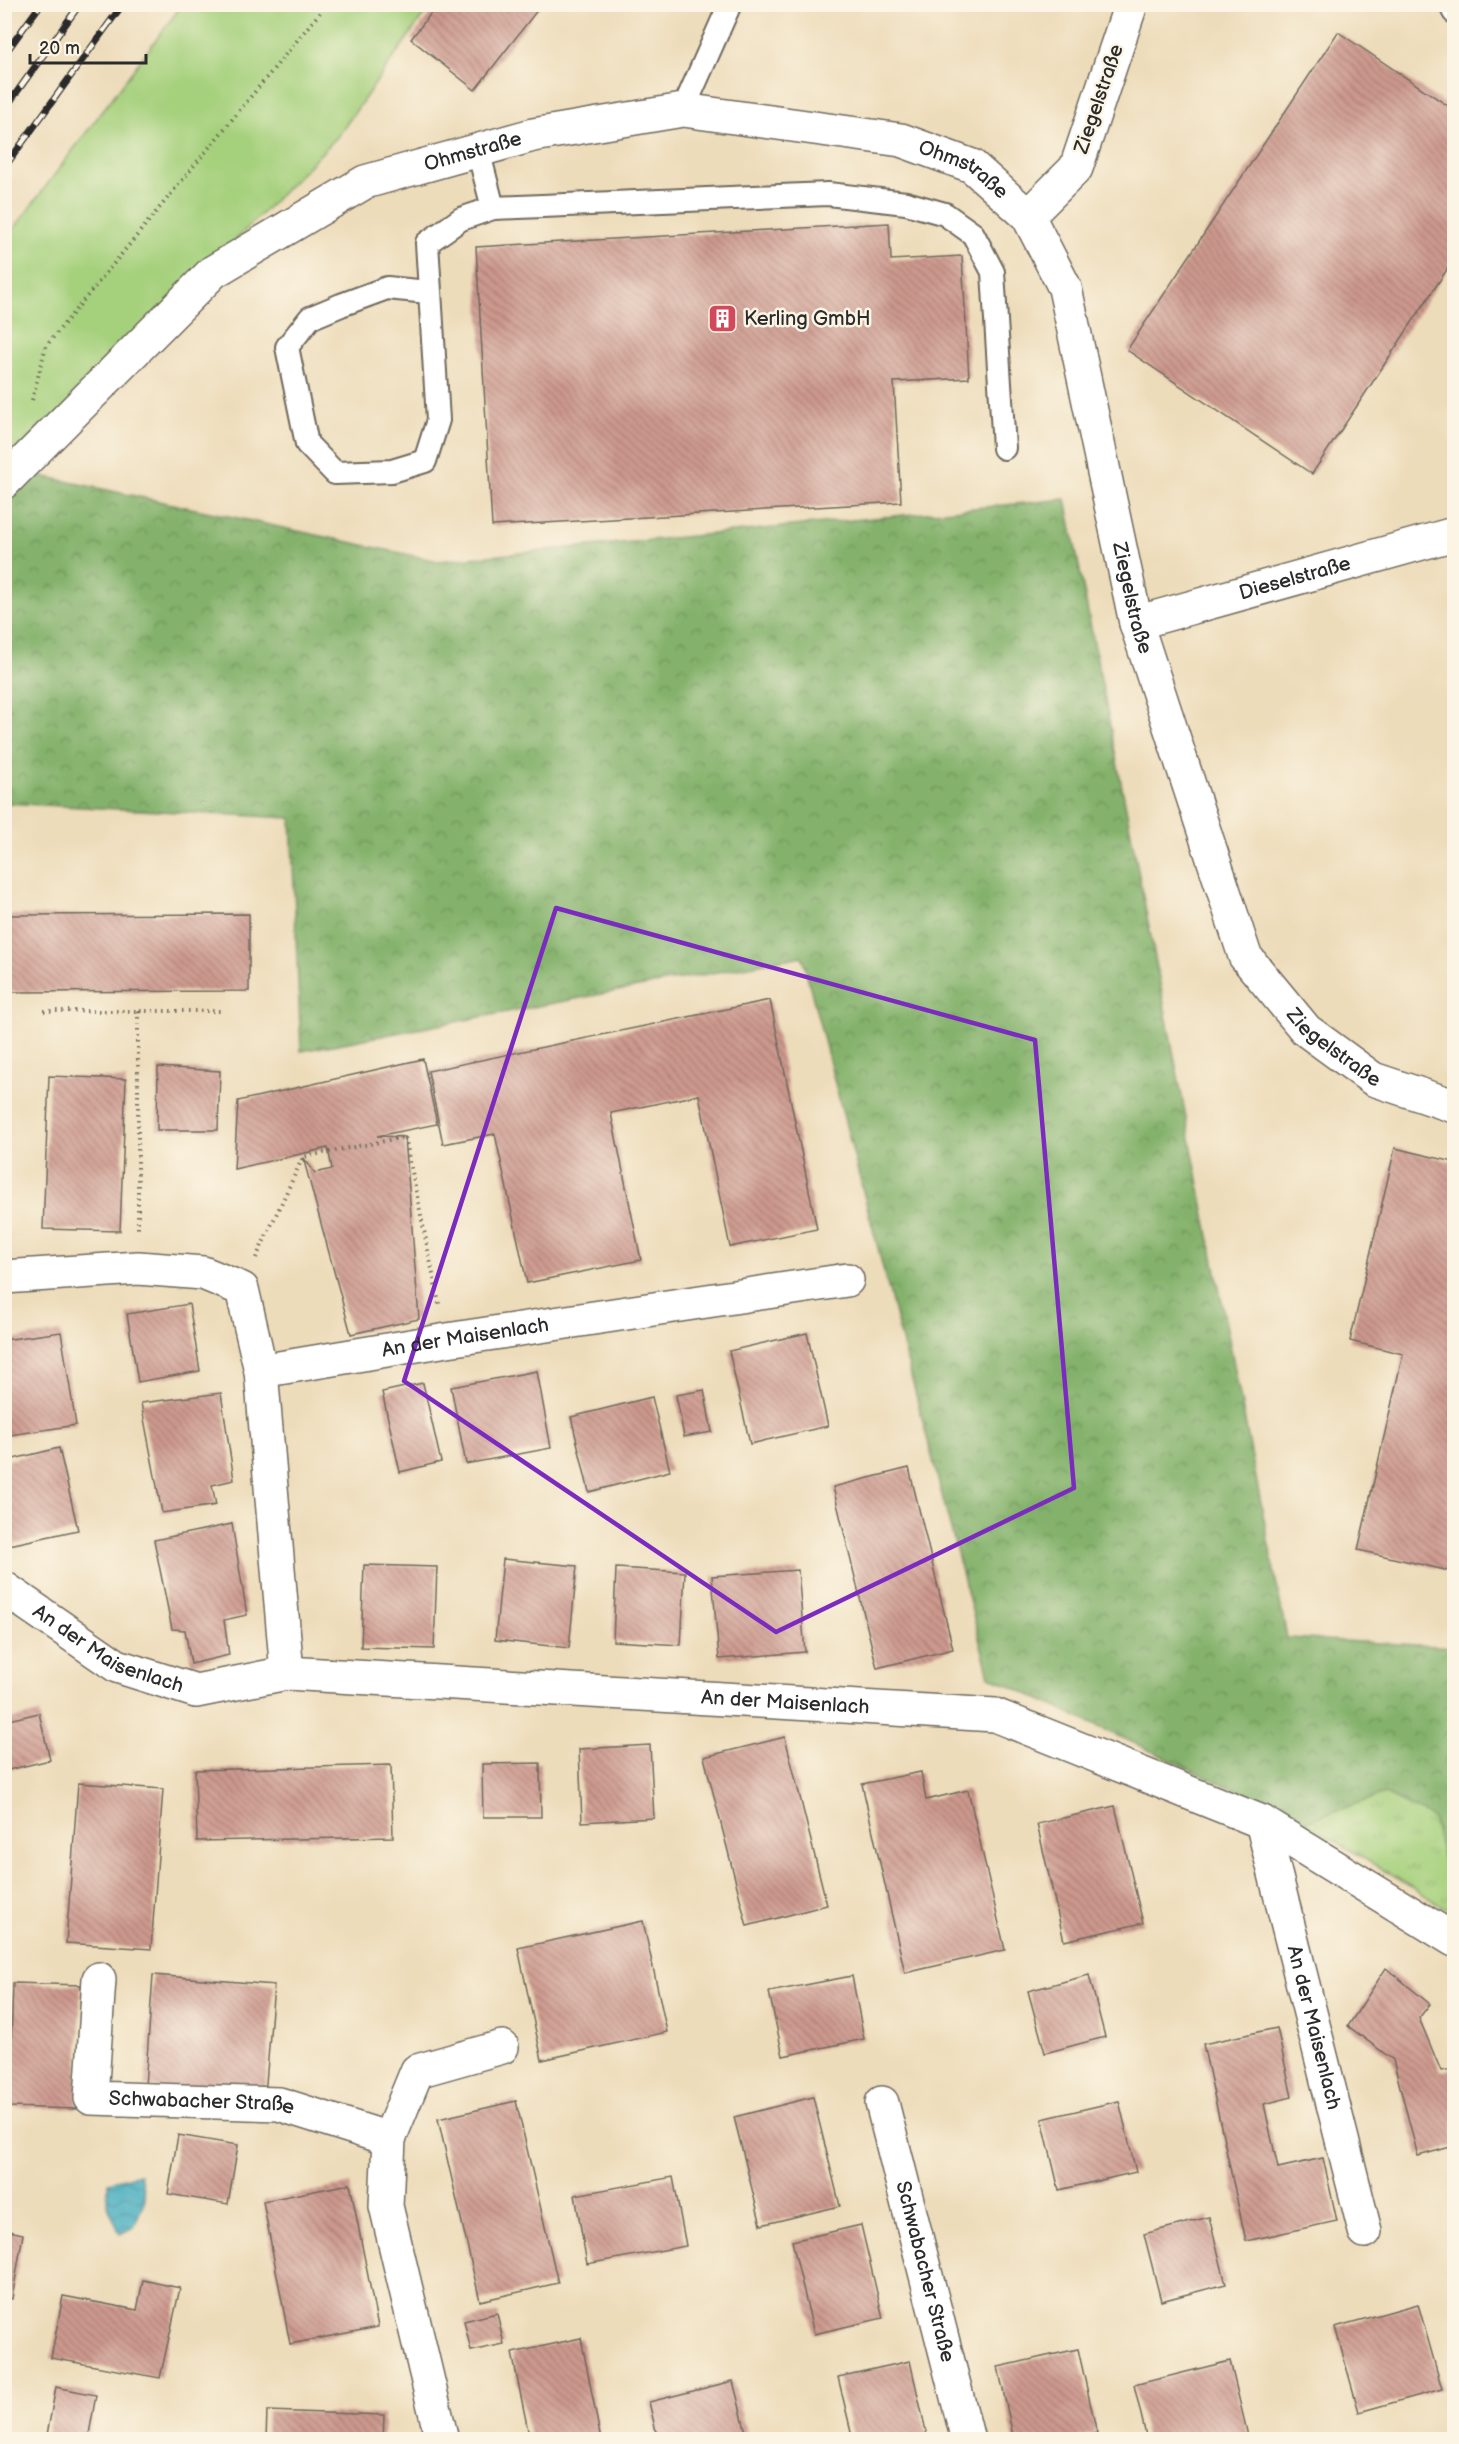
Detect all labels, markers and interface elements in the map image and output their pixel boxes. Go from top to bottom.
scale bar [30,27,146,65]
text: 20 m [39,38,80,59]
street label: Ziegelstraße [1069,41,1129,158]
street label: Ohmstraße [421,127,524,177]
street label: Ohmstraße [915,135,1013,204]
building icon: Kerling GmbH [707,303,739,335]
place label: Kerling GmbH [744,307,871,331]
street label: Ziegelstraße [1107,539,1157,657]
street label: Dieselstraße [1236,551,1353,606]
street label: Ziegelstraße [1280,1003,1383,1092]
street label: An der Maisenlach [380,1313,550,1363]
street label: An der Maisenlach [28,1600,186,1698]
street label: An der Maisenlach [700,1686,870,1720]
street label: An der Maisenlach [1282,1943,1346,2112]
street label: Schwabacher Straße [108,2087,298,2120]
street label: Schwabacher Straße [890,2178,960,2365]

